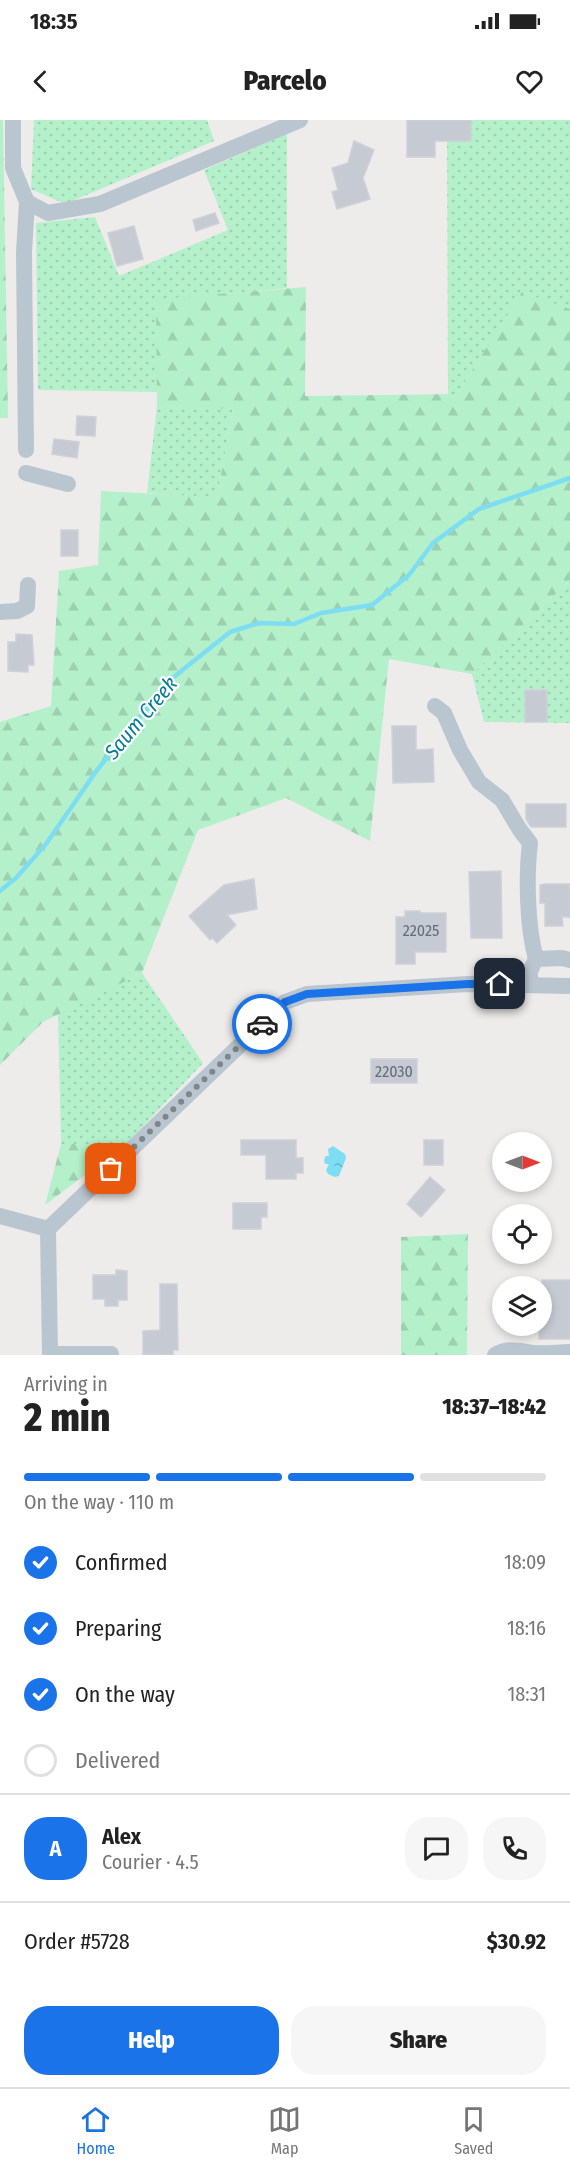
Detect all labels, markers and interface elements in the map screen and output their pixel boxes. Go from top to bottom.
text: 18:35 [30,8,78,35]
icon: back [24,65,57,98]
text: Parcelo [243,65,327,97]
icon: heart [513,65,546,98]
water label: Saum Creek [98,671,183,765]
house number: 22025 [403,921,439,940]
pin [474,958,525,1009]
icon: home [483,967,516,1000]
courier [232,994,292,1054]
icon: car [246,1008,279,1041]
house number: 22030 [375,1062,413,1081]
north arrow [492,1132,552,1192]
map controls [492,1132,552,1336]
pin [85,1143,136,1194]
icon: bag [94,1152,127,1185]
button: locate [492,1204,552,1264]
button: layers [492,1276,552,1336]
text: Arriving in [24,1372,108,1396]
text: 18:37–18:42 [442,1393,546,1420]
text: 2 min [24,1395,110,1441]
text: On the way · 110 m [24,1490,174,1514]
icon: check [24,1546,57,1579]
text: Confirmed [75,1549,168,1576]
text: 18:09 [504,1550,546,1574]
icon: check [24,1612,57,1645]
text: Preparing [75,1615,161,1642]
text: 18:16 [507,1616,546,1640]
icon: check [24,1678,57,1711]
text: On the way [75,1681,175,1708]
text: 18:31 [507,1682,546,1706]
text: Delivered [75,1747,160,1774]
button: chat [405,1817,468,1880]
button: phone [483,1817,546,1880]
text: Alex [102,1823,141,1850]
text: A [50,1835,61,1862]
text: Courier · 4.5 [102,1850,199,1874]
text: Order #5728 [24,1928,130,1955]
text: $30.92 [487,1928,546,1955]
button: Help [24,2006,279,2075]
button: Share [291,2006,546,2075]
tab: Home [77,2103,115,2158]
tab: Map [268,2103,301,2158]
tab: Saved [454,2103,493,2158]

